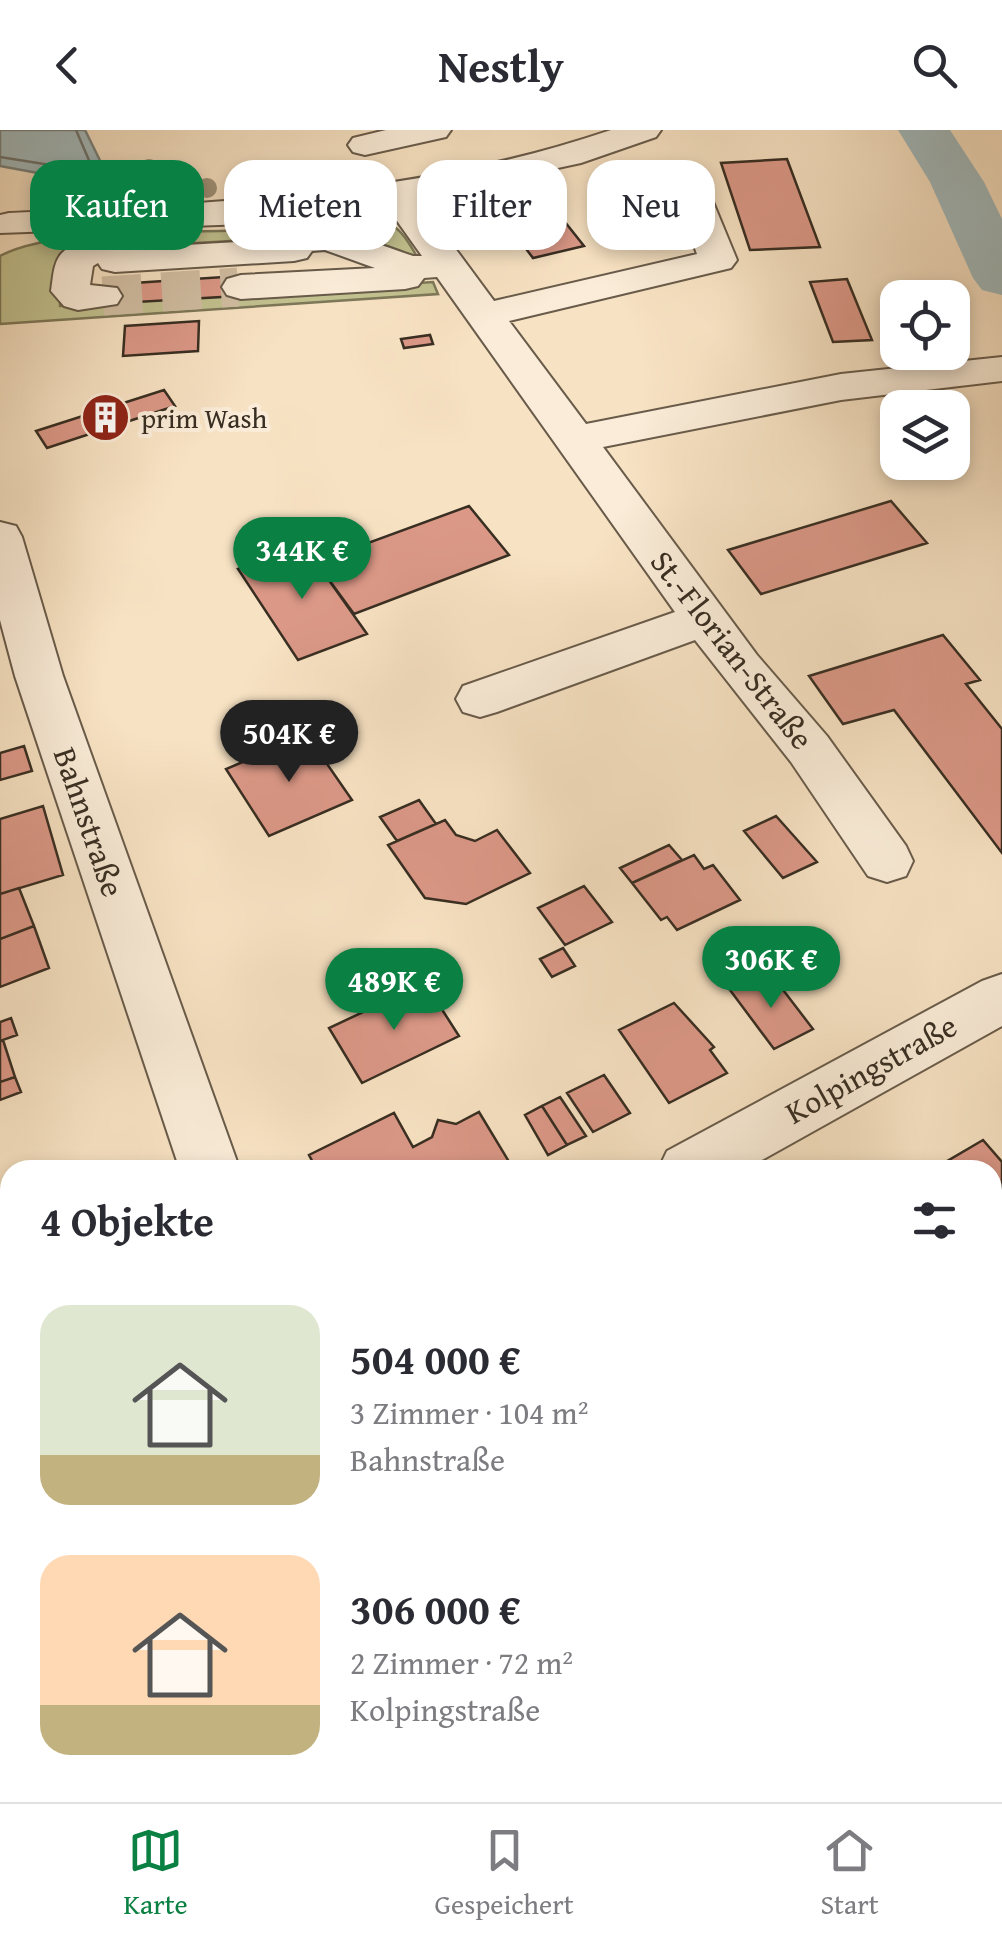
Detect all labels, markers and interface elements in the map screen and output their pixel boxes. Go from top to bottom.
text: Nestly [438,33,564,98]
icon: back [40,38,95,93]
icon: search [907,38,962,93]
chip: Kaufen [30,160,204,250]
chip: Mieten [224,160,397,250]
chip: Filter [417,160,567,250]
chip: Neu [587,160,715,250]
map controls [880,280,970,480]
button: locate [880,280,970,370]
button: layers [880,390,970,480]
building icon: prim Wash [80,392,132,444]
place label: prim Wash [141,397,268,438]
pin: 344K € [221,517,383,602]
text: 344K € [255,526,349,573]
street label: St.-Florian-Straße [640,540,825,759]
pin: 504K € [208,700,370,785]
text: 504K € [242,709,336,756]
street label: Bahnstraße [42,741,137,903]
pin: 306K € [690,926,852,1011]
text: 306K € [724,935,818,982]
pin: 489K € [313,948,475,1033]
text: 489K € [347,957,441,1004]
street label: Kolpingstraße [776,1002,965,1135]
text: 4 Objekte [40,1190,214,1251]
icon: filters [907,1193,962,1248]
text: 504 000 € [350,1328,521,1389]
icon: home [120,1345,240,1465]
text: 3 Zimmer · 104 m² [350,1389,588,1436]
text: Bahnstraße [350,1436,505,1483]
text: 306 000 € [350,1578,521,1639]
icon: home [120,1595,240,1715]
text: 2 Zimmer · 72 m² [350,1639,573,1686]
text: Kolpingstraße [350,1686,540,1733]
tab: Karte [123,1823,188,1924]
tab: Gespeichert [435,1823,574,1924]
tab: Start [820,1823,879,1924]

